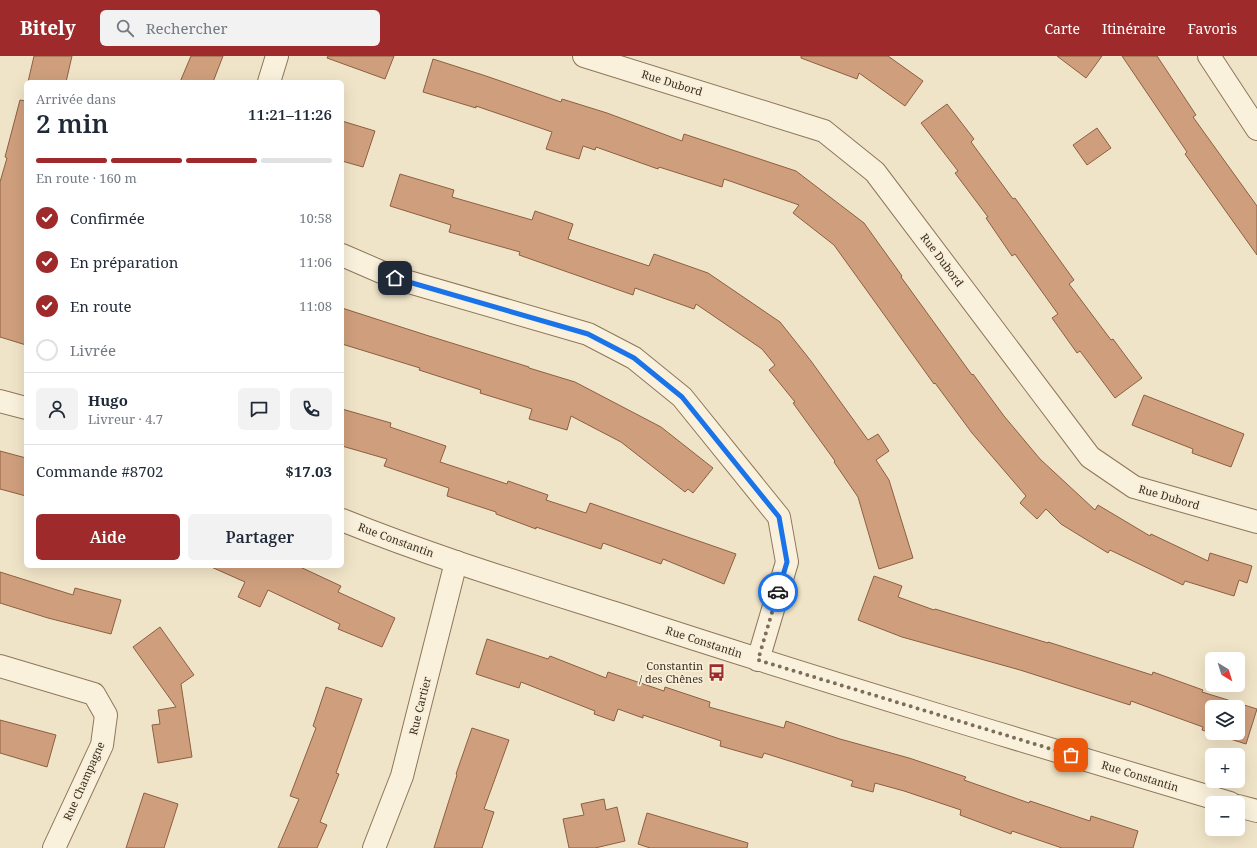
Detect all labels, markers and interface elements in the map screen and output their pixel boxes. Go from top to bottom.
search box [100,10,380,46]
text: Bitely [20,15,76,41]
icon: search [114,17,136,39]
text: Rechercher [146,18,228,38]
text: Carte [1045,19,1080,38]
text: Itinéraire [1102,19,1166,38]
text: Favoris [1188,19,1237,38]
street label: Rue Dubord [640,66,705,99]
text: Arrivée dans [36,90,116,108]
text: 11:21–11:26 [248,104,332,124]
text: 2 min [36,105,109,141]
text: En route · 160 m [36,169,137,187]
icon: check [36,207,58,229]
text: Confirmée [70,208,145,228]
text: 10:58 [299,209,332,227]
street label: Rue Dubord [917,230,967,290]
icon: check [36,251,58,273]
text: En préparation [70,252,179,272]
text: 11:06 [299,253,332,271]
pin [378,261,412,295]
icon: home [384,267,406,289]
icon: check [36,295,58,317]
text: En route [70,296,131,316]
text: 11:08 [299,297,332,315]
text: Livrée [70,340,116,360]
button: person [36,388,78,430]
button: chat [238,388,280,430]
button: phone [290,388,332,430]
text: Hugo [88,390,128,410]
text: Livreur · 4.7 [88,410,163,428]
text: Commande #8702 [36,461,163,481]
text: $17.03 [285,461,332,481]
street label: Rue Dubord [1137,481,1202,512]
button: Aide [36,514,180,560]
button: Partager [188,514,332,560]
street label: Rue Constantin [356,519,436,560]
courier [758,572,798,612]
icon: car [767,581,789,603]
street label: Rue Constantin [664,622,744,661]
north arrow [1205,652,1245,692]
map controls [1205,652,1245,836]
place label: Constantin / des Chênes [639,658,703,686]
bus stop icon: Constantin / des Chênes [706,662,726,682]
street label: Rue Cartier [405,674,434,737]
button: layers [1205,700,1245,740]
pin [1054,738,1088,772]
street label: Rue Champagne [59,739,108,823]
icon: bag [1060,744,1082,766]
button: + [1205,748,1245,788]
street label: Rue Constantin [1100,757,1180,794]
button: − [1205,796,1245,836]

